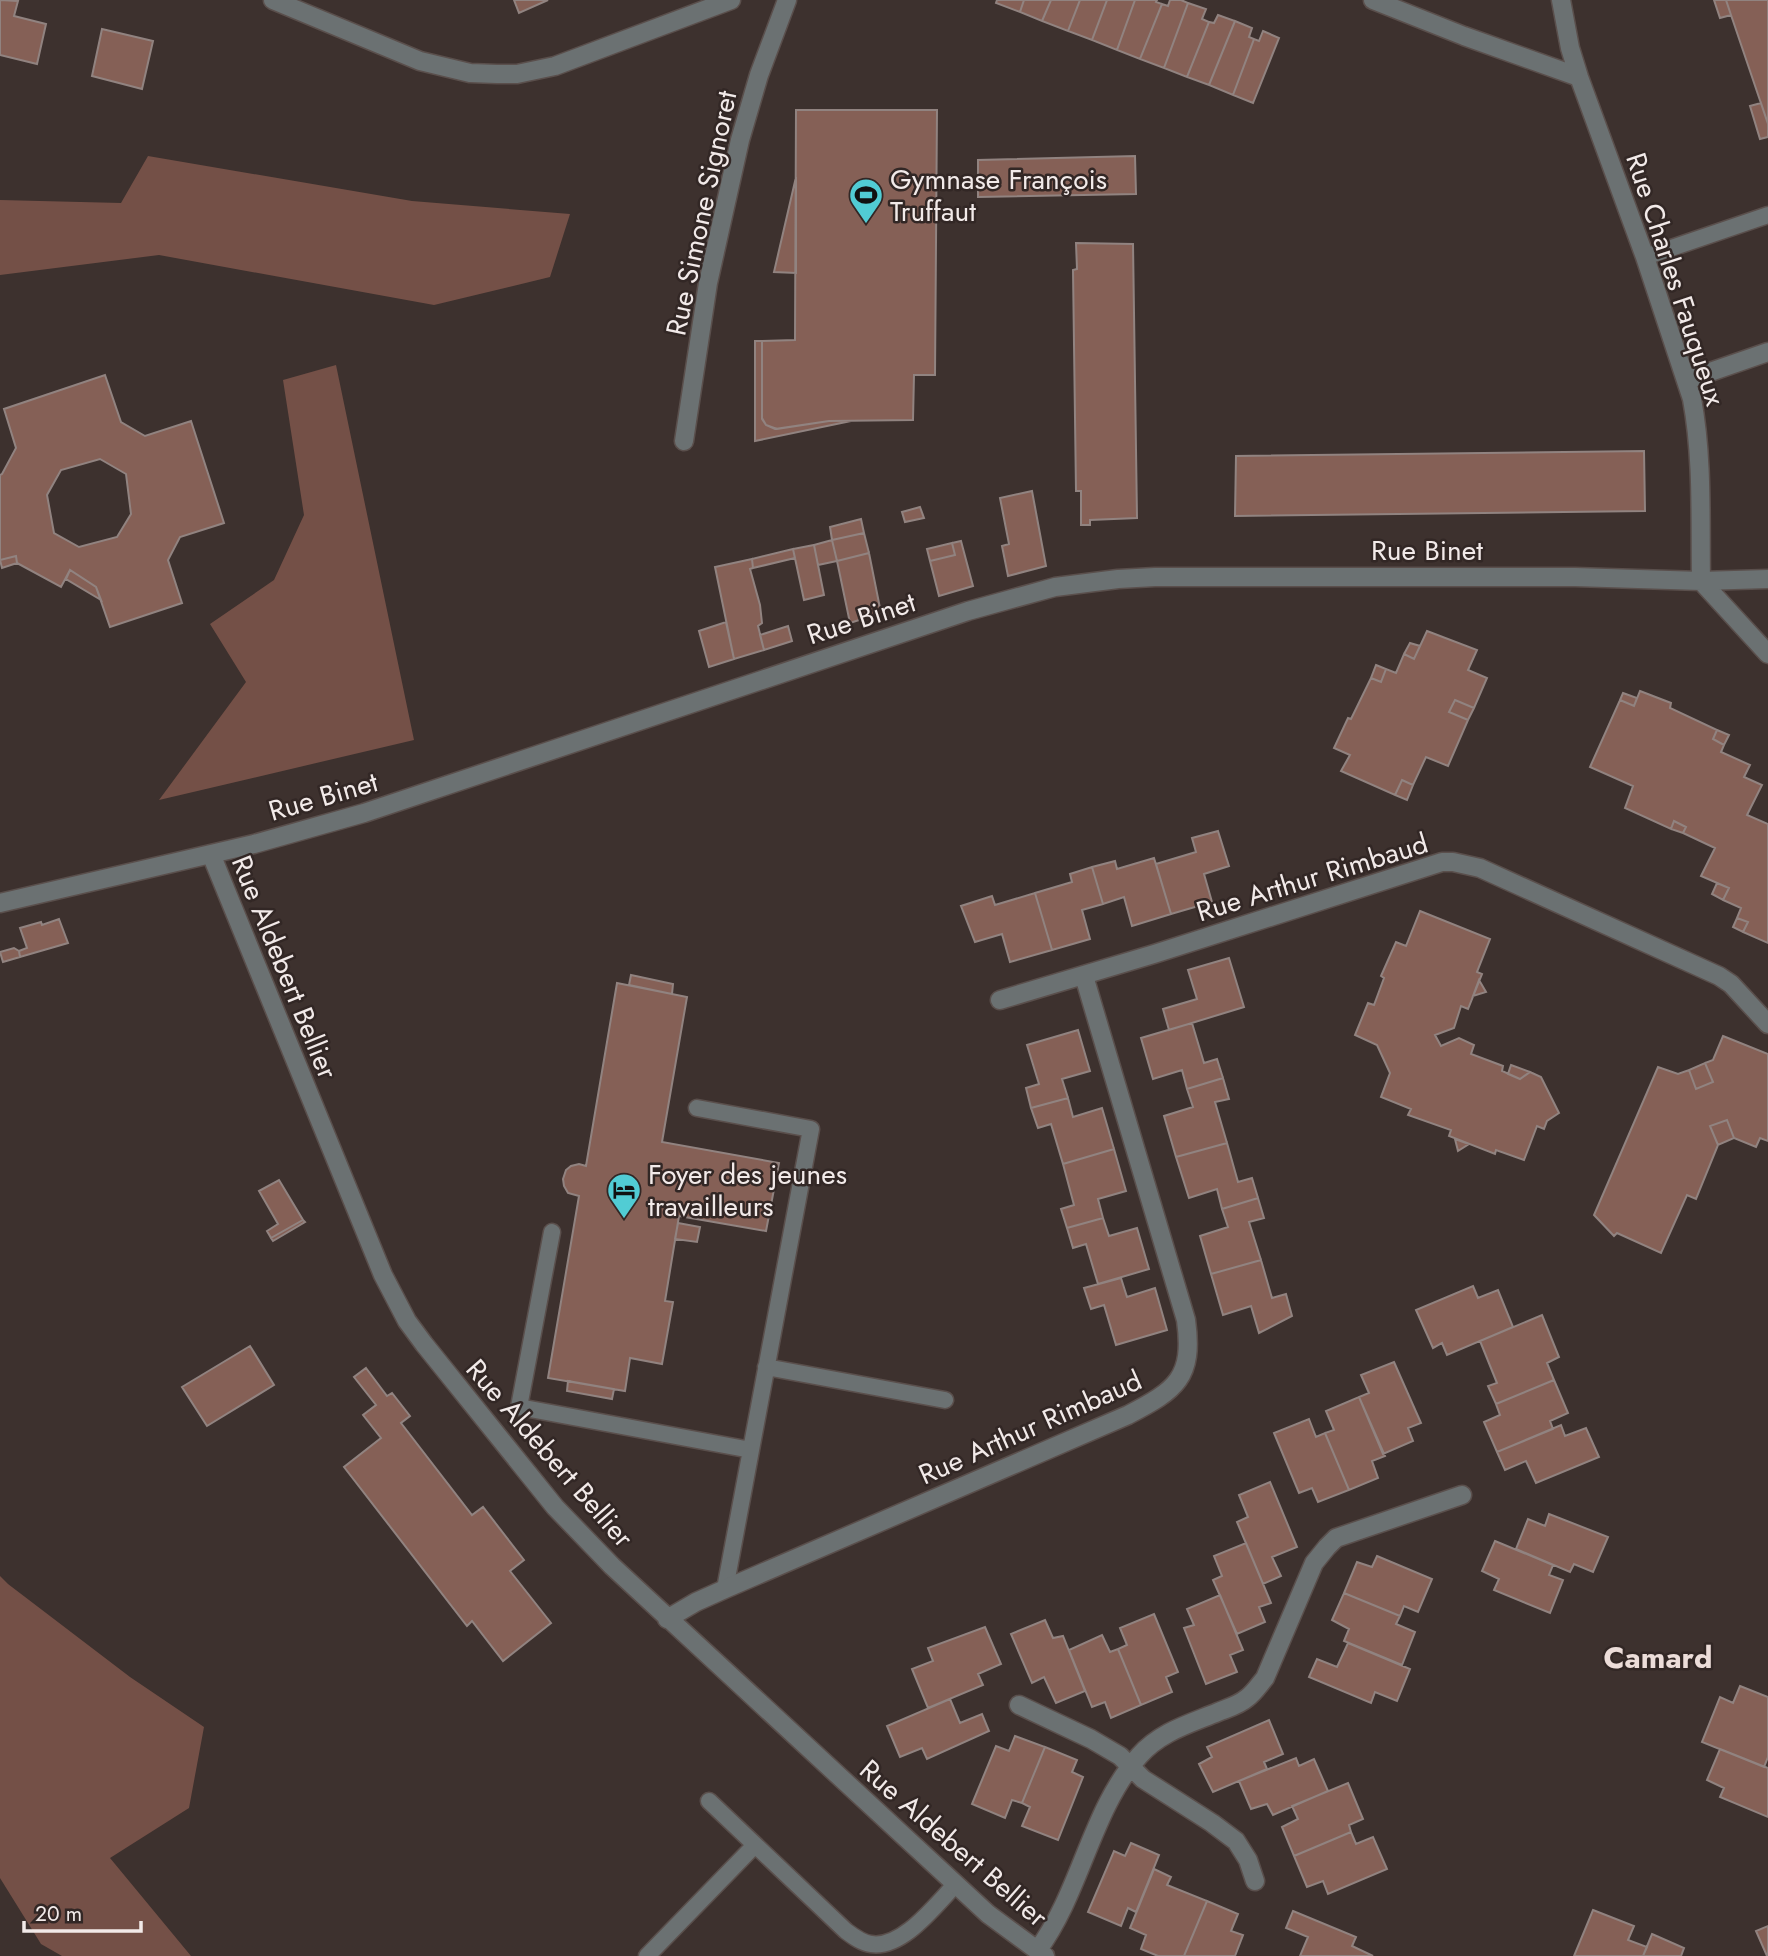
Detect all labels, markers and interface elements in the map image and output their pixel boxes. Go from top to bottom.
street label: Rue Simone Signoret [656,87,748,339]
street label: Rue Charles Fauqueux [1615,147,1736,411]
place label: Gymnase François Truffaut [890,159,1107,232]
sports icon: Gymnase François Truffaut [847,176,885,225]
street label: Rue Binet [1371,530,1483,571]
street label: Rue Binet [802,582,921,655]
street label: Rue Binet [264,761,383,832]
street label: Rue Arthur Rimbaud [1191,823,1433,932]
street label: Rue Aldebert Bellier [221,849,348,1085]
place label: Foyer des jeunes travailleurs [648,1154,847,1227]
hotel icon: Foyer des jeunes travailleurs [605,1171,643,1220]
street label: Rue Aldebert Bellier [456,1350,643,1557]
street label: Rue Arthur Rimbaud [912,1360,1148,1495]
district label: Camard [1604,1636,1712,1679]
street label: Rue Aldebert Bellier [850,1750,1057,1937]
scale bar [24,1890,142,1934]
text: 20 m [35,1899,82,1929]

